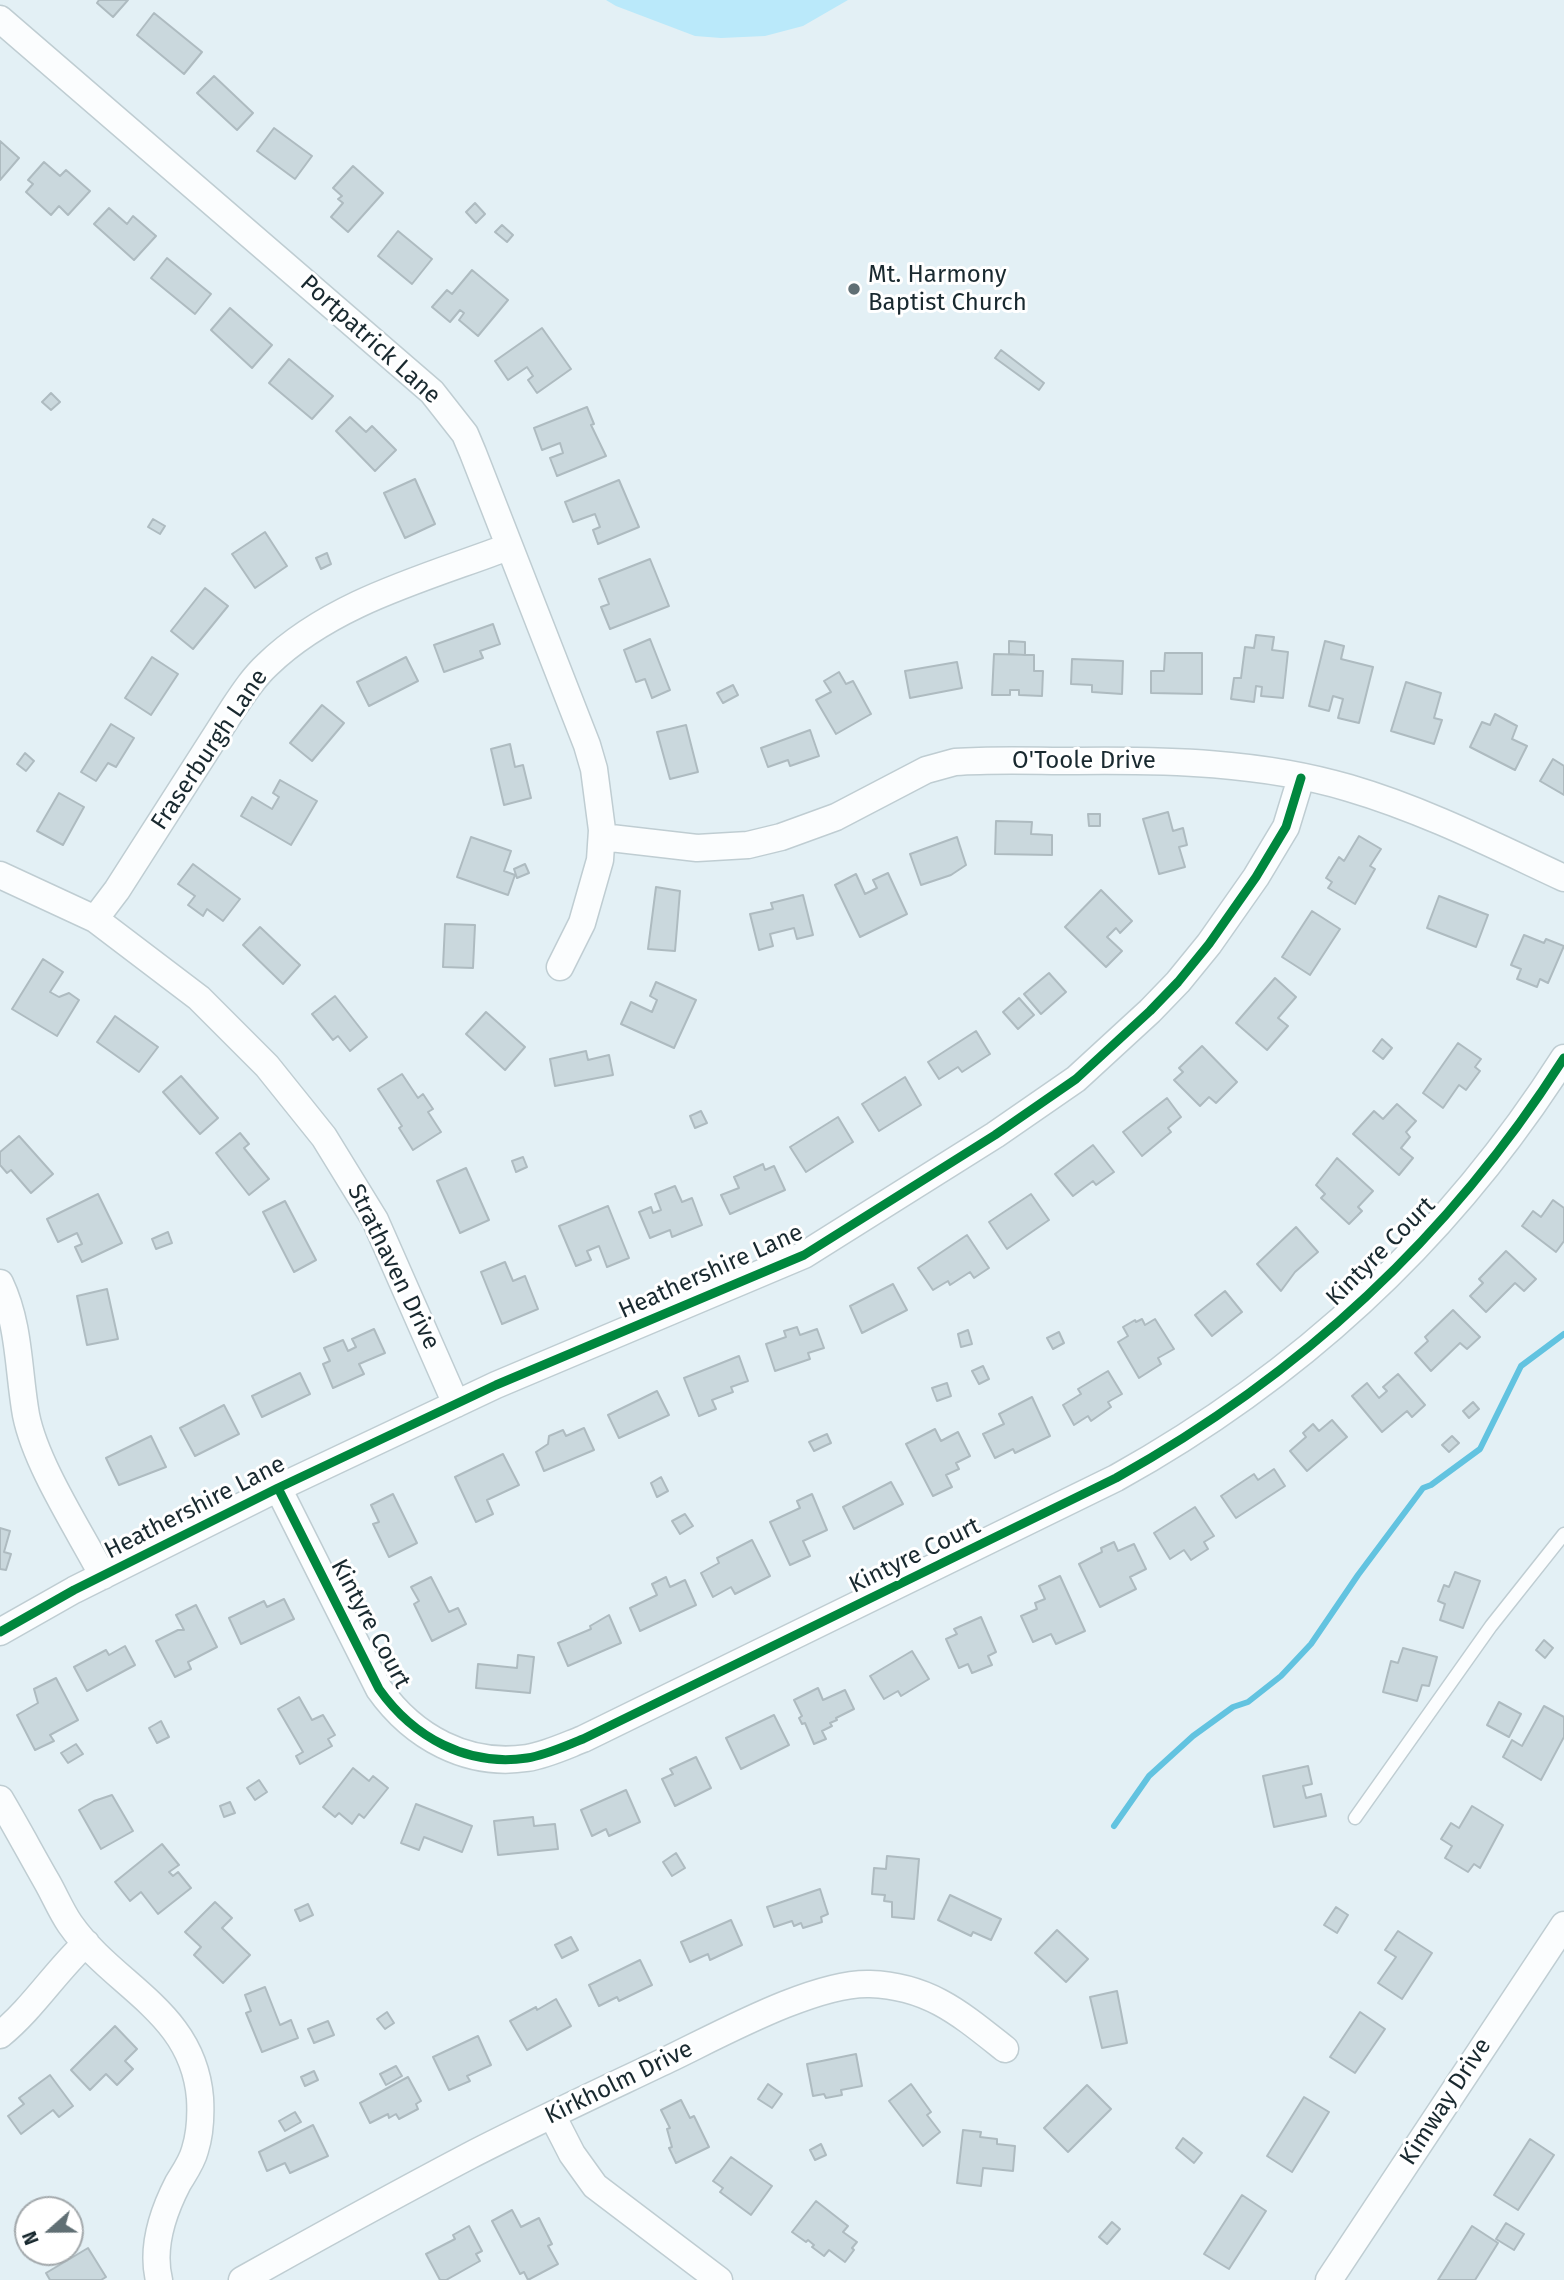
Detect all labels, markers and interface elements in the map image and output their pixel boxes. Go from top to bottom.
place label: Mt. Harmony Baptist Church [868,261,1027,317]
street label: Portpatrick Lane [294,269,446,411]
marker: Mt. Harmony Baptist Church [846,281,862,297]
street label: Fraserburgh Lane [146,664,274,836]
street label: O'Toole Drive [1012,747,1156,775]
street label: Strathaven Drive [341,1180,445,1354]
street label: Kintyre Court [1321,1192,1441,1312]
street label: Heathershire Lane [614,1218,808,1326]
street label: Heathershire Lane [100,1450,290,1566]
street label: Kintyre Court [845,1512,985,1600]
street label: Kintyre Court [324,1554,416,1694]
street label: Kimway Drive [1394,2033,1498,2171]
street label: Kirkholm Drive [540,2035,698,2131]
north arrow [14,2196,84,2266]
text: N [18,2228,44,2248]

